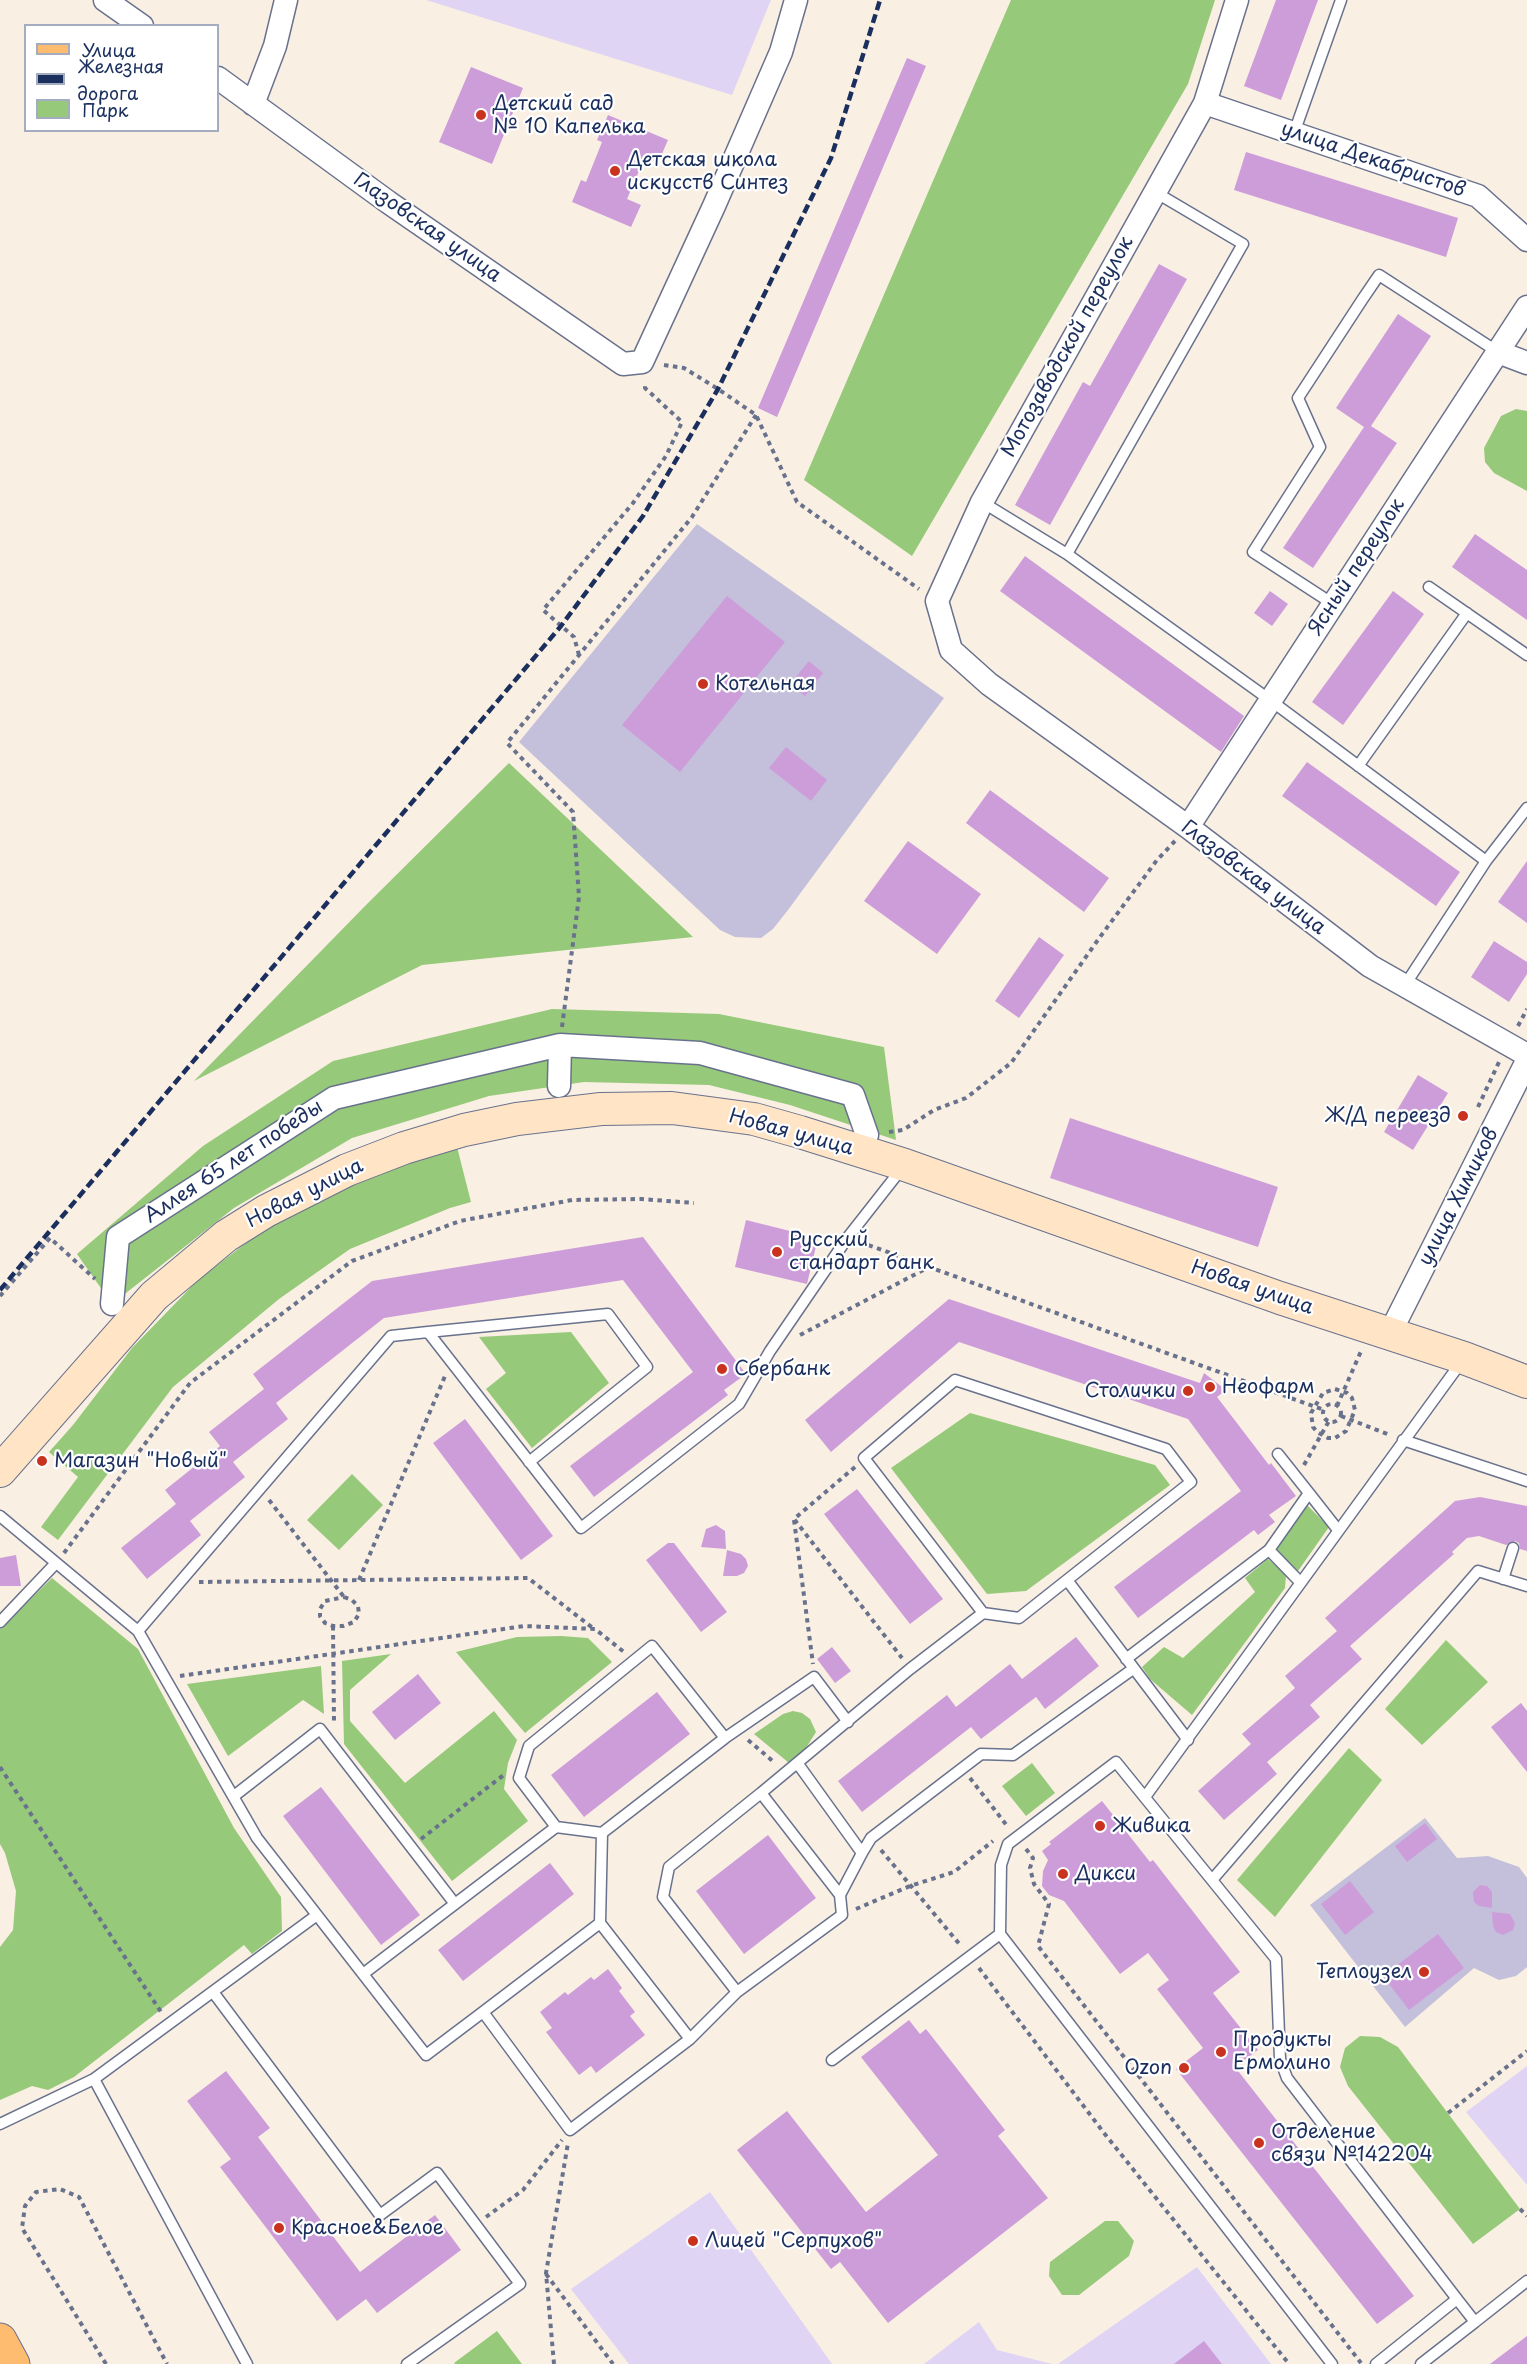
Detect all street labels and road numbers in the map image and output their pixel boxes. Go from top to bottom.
street label: улица Декабристов [1278,117,1468,203]
street label: Глазовская улица [349,168,505,288]
street label: Мотозаводской переулок [997,232,1139,462]
street label: Ясный переулок [1304,494,1410,640]
street label: Глазовская улица [1176,816,1330,940]
street label: Аллея 65 лет победы [140,1095,328,1229]
street label: Новая улица [726,1105,856,1161]
street label: улица Химиков [1414,1124,1504,1270]
street label: Новая улица [243,1154,367,1234]
street label: Новая улица [1188,1256,1316,1320]

